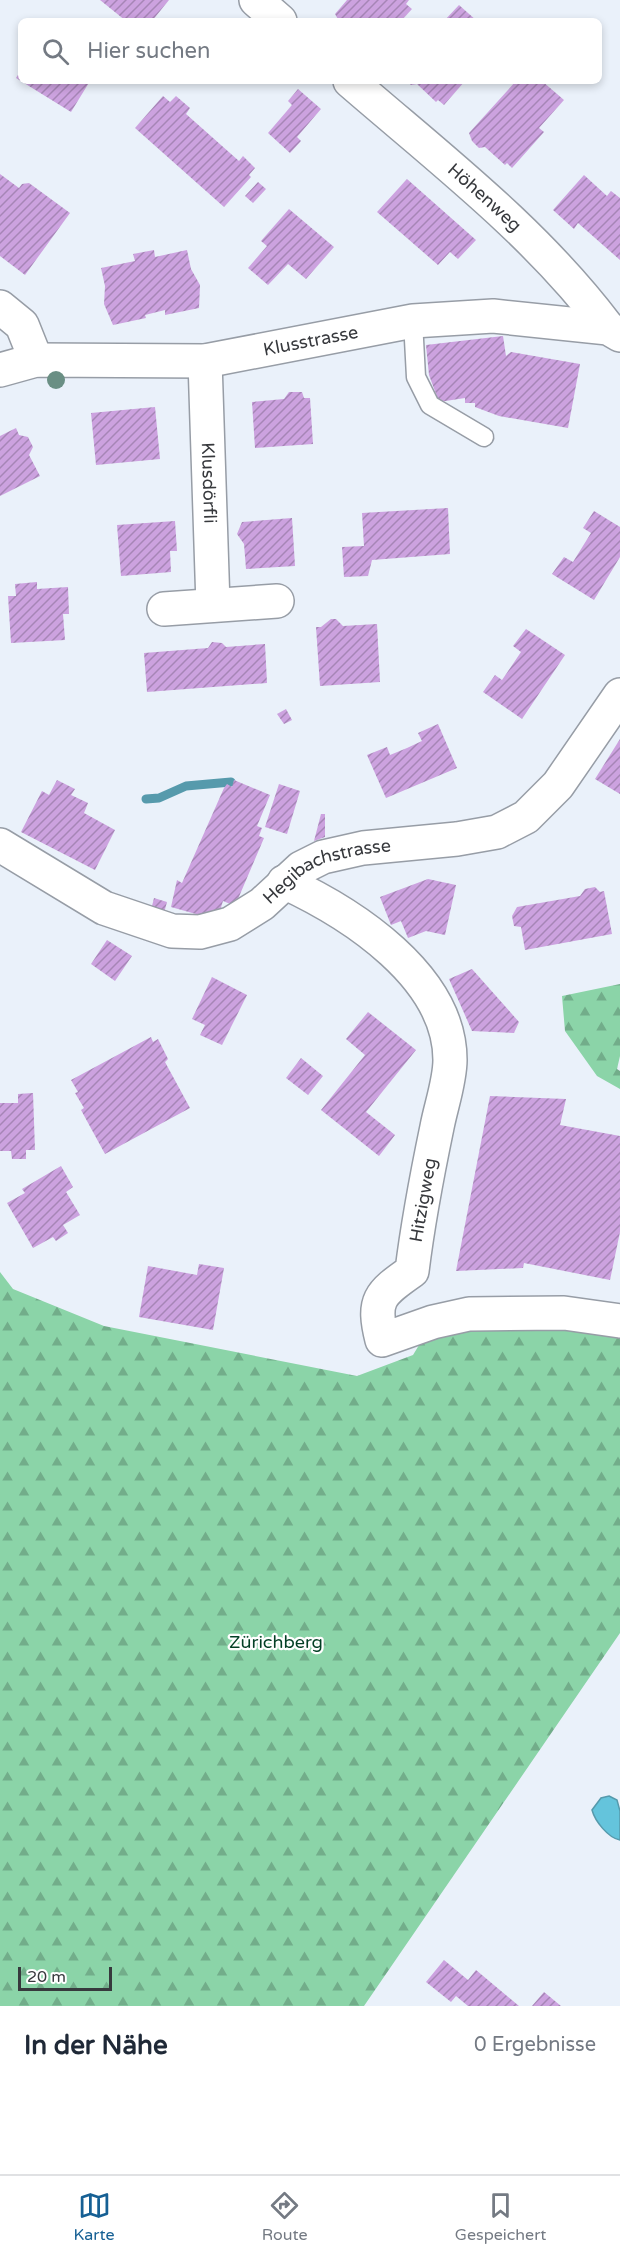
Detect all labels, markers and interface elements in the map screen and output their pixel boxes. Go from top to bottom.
search box [18,18,602,84]
icon: search [39,35,72,68]
text: Hier suchen [87,38,210,64]
street label: Höhenweg [443,158,526,236]
street label: Klusstrasse [261,321,360,361]
street label: Klusdörfli [197,442,221,524]
street label: Hegibachstrasse [258,834,392,909]
street label: Hitzigweg [405,1156,441,1244]
park label: Zürichberg [229,1631,323,1653]
scale bar [18,1964,112,1992]
text: 20 m [27,1967,66,1987]
text: In der Nähe [24,2030,168,2061]
text: 0 Ergebnisse [474,2033,596,2057]
tab: Karte [74,2189,115,2245]
tab: Route [262,2189,308,2245]
tab: Gespeichert [455,2189,546,2245]

